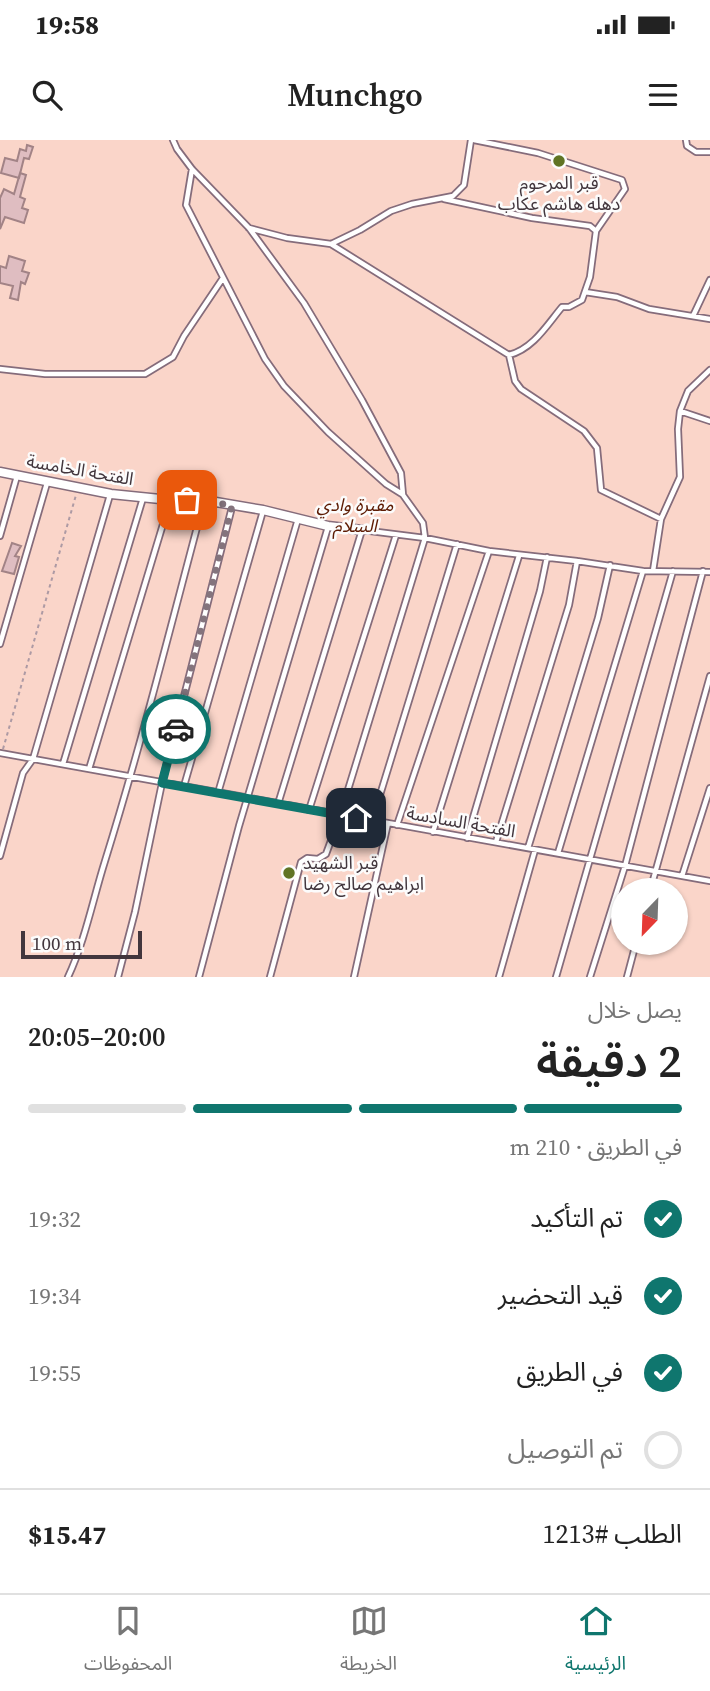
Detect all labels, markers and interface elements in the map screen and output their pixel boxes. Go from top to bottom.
text: 19:58 [35,7,99,43]
text: Munchgo [287,73,423,117]
icon: search [28,76,66,114]
icon: menu [644,76,682,114]
marker: قبر المرحوم دهله هاشم عكاب [551,153,567,169]
place label: قبر المرحوم دهله هاشم عكاب [498,170,620,217]
street label: الفتحة الخامسة [25,448,136,491]
pin [157,470,217,530]
icon: bag [168,481,206,519]
park label: مقبرة وادي السلام [316,492,394,540]
courier [141,694,211,764]
icon: car [157,710,195,748]
pin [326,788,386,848]
icon: home [337,799,375,837]
street label: الفتحة السادسة [405,800,517,843]
place label: قبر الشهيد ابراهيم صالح رضا [303,850,424,897]
marker: قبر الشهيد ابراهيم صالح رضا [281,865,297,881]
north arrow [611,878,688,956]
map controls [611,878,688,955]
scale bar [21,928,142,960]
text: 100 m [32,930,82,956]
text: يصل خلال [588,994,682,1026]
text: 20:00–20:05 [28,1019,165,1055]
text: 2 دقيقة [536,1029,682,1092]
text: في الطريق · 210 m [510,1131,682,1163]
text: تم التأكيد [530,1200,623,1236]
icon: check [644,1200,682,1238]
text: 19:32 [28,1203,81,1235]
text: قيد التحضير [498,1277,623,1313]
icon: check [644,1277,682,1315]
text: 19:34 [28,1280,81,1312]
text: في الطريق [516,1354,623,1390]
icon: check [644,1354,682,1392]
text: 19:55 [28,1357,81,1389]
text: تم التوصيل [507,1431,623,1467]
text: الطلب #1213 [543,1516,682,1552]
text: $15.47 [28,1517,106,1553]
tab: المحفوظات [84,1602,172,1684]
tab: الخريطة [340,1602,397,1684]
tab: الرئيسية [565,1602,626,1684]

